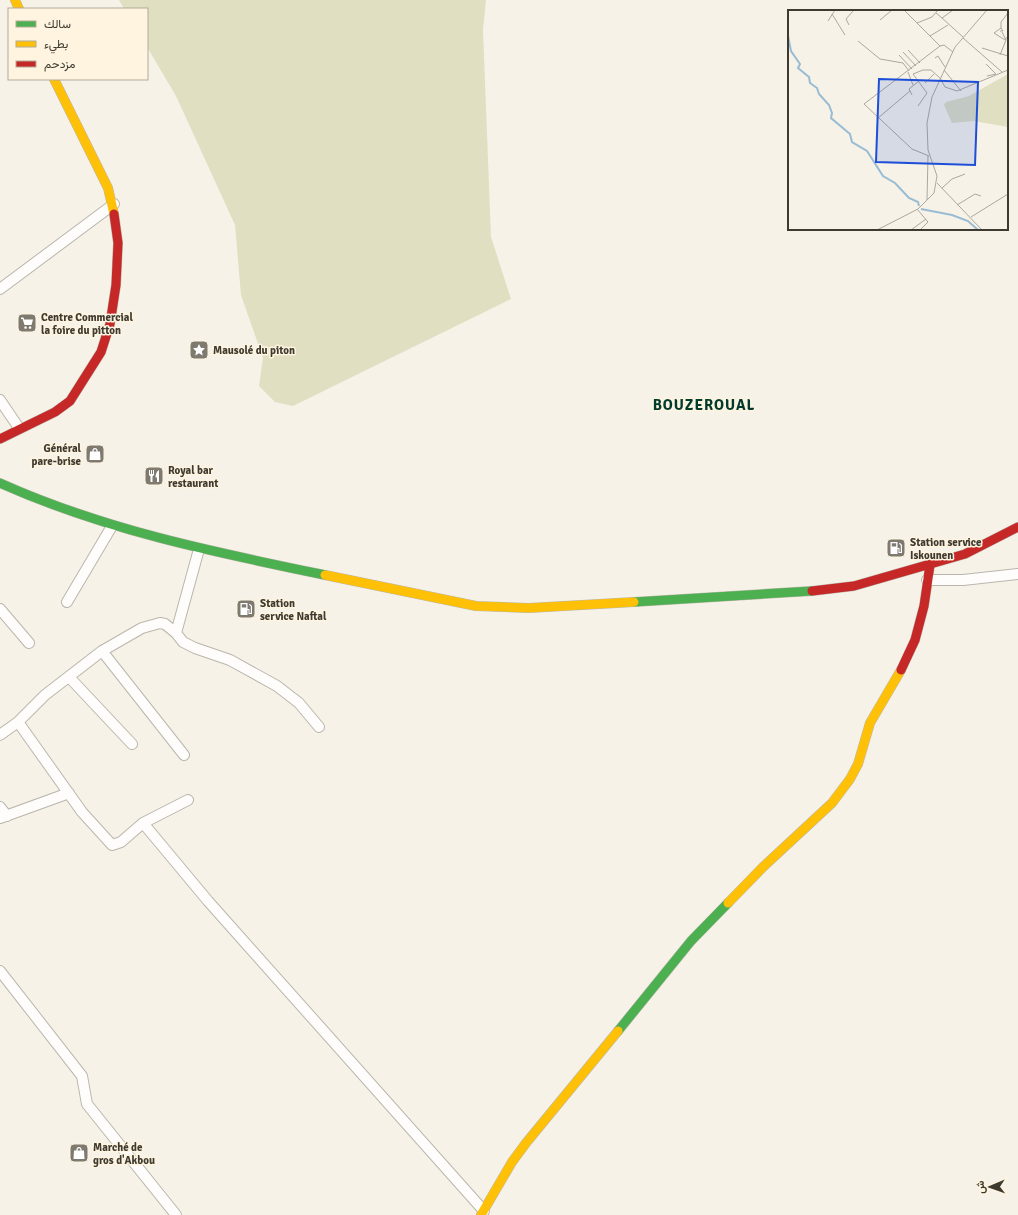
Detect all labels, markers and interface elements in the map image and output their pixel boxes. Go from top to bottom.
legend [8,8,148,80]
inset map [788,10,1008,230]
text: سالك [44,17,71,32]
text: بطيء [44,37,68,54]
text: مزدحم [44,57,75,72]
place label: Centre Commercial la foire du pitton [41,311,133,337]
supermarket icon: Centre Commercial la foire du pitton [16,312,38,334]
place icon: Mausolé du piton [188,339,210,361]
place label: Mausolé du piton [213,344,295,357]
district label: BOUZEROUAL [653,396,755,414]
place label: Général pare-brise [32,442,82,468]
shop icon: Général pare-brise [84,443,106,465]
place label: Royal bar restaurant [168,464,218,490]
restaurant icon: Royal bar restaurant [143,465,165,487]
place label: Station service Iskounen [910,536,982,562]
fuel station icon: Station service Iskounen [885,537,907,559]
place label: Station service Naftal [260,597,327,623]
fuel station icon: Station service Naftal [235,598,257,620]
place label: Marché de gros d'Akbou [93,1141,155,1167]
shop icon: Marché de gros d'Akbou [68,1142,90,1164]
north arrow [970,1167,1010,1207]
text: ش [974,1180,987,1194]

